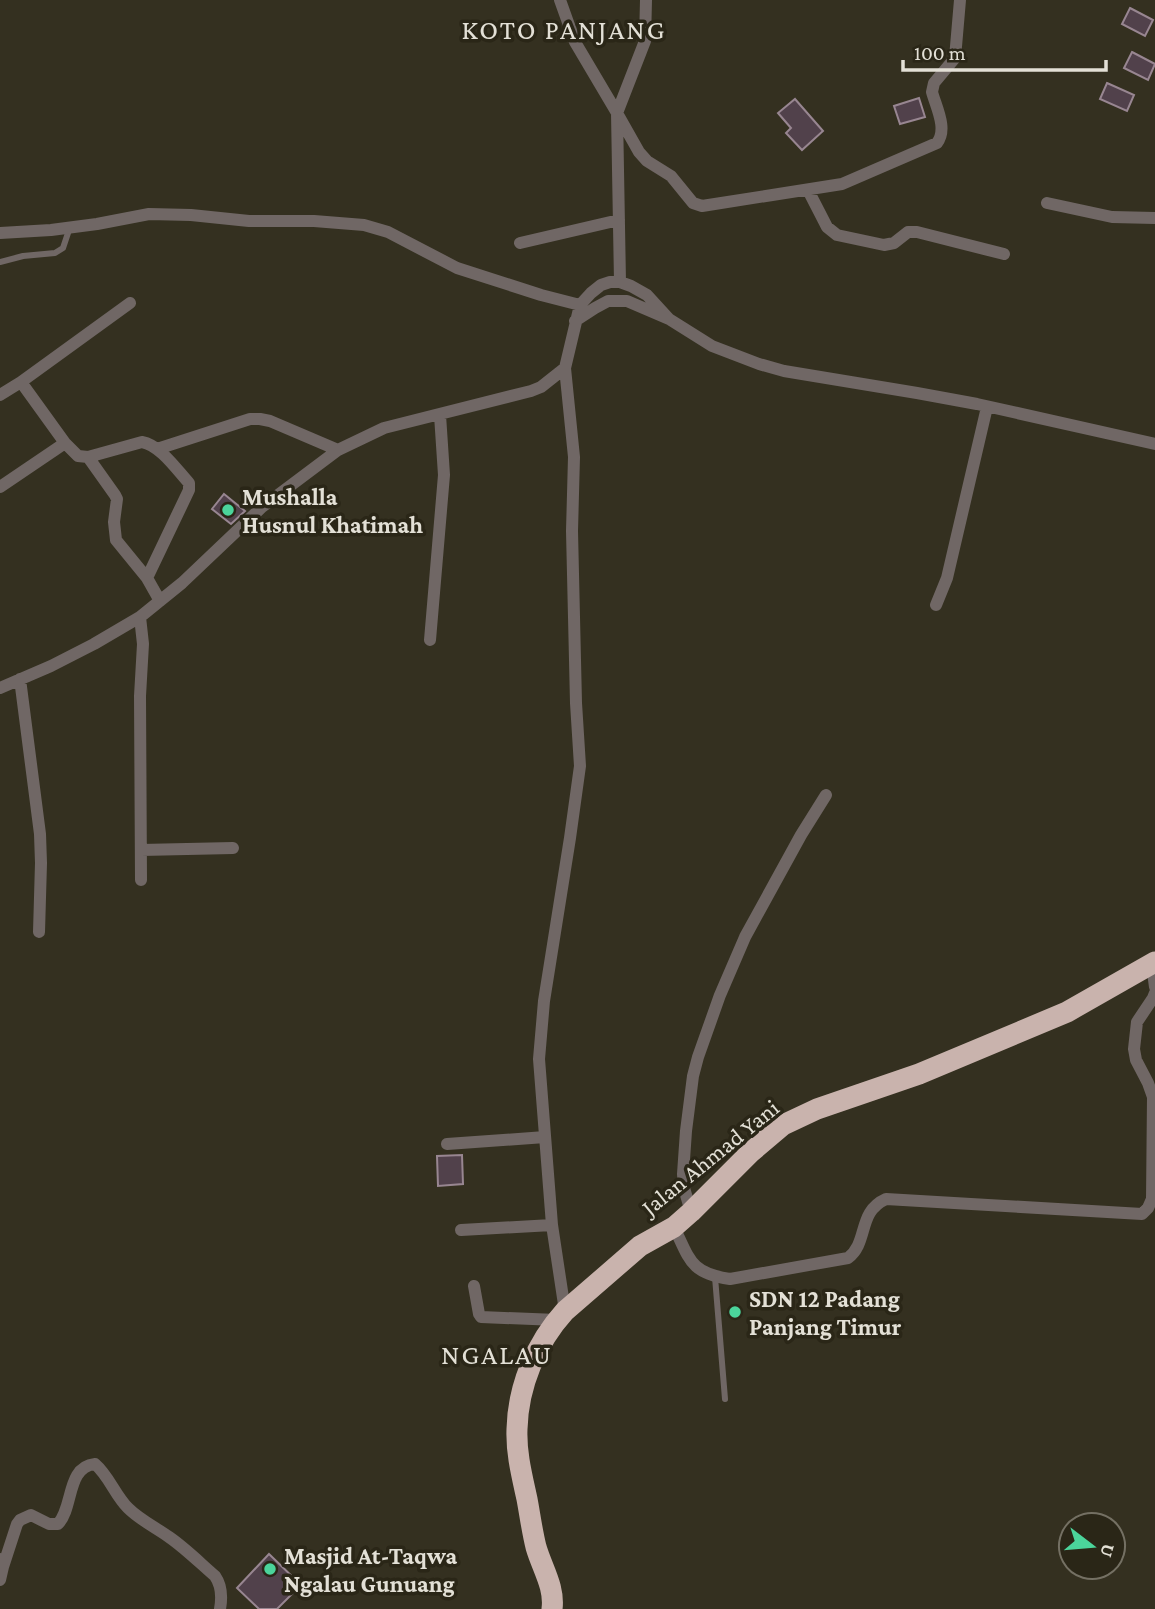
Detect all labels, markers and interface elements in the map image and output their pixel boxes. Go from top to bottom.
district label: KOTO PANJANG [462,14,667,45]
scale bar [903,28,1106,72]
text: 100 m [914,41,966,65]
place label: Mushalla Husnul Khatimah [242,483,423,538]
marker: Mushalla Husnul Khatimah [220,502,236,518]
street label: Jalan Ahmad Yani [634,1093,784,1222]
place label: SDN 12 Padang Panjang Timur [749,1285,902,1341]
marker: SDN 12 Padang Panjang Timur [727,1304,743,1320]
district label: NGALAU [441,1339,553,1370]
north arrow [1057,1511,1127,1581]
text: U [1096,1541,1120,1560]
place label: Masjid At-Taqwa Ngalau Gunuang [284,1542,458,1597]
marker: Masjid At-Taqwa Ngalau Gunuang [262,1561,278,1577]

